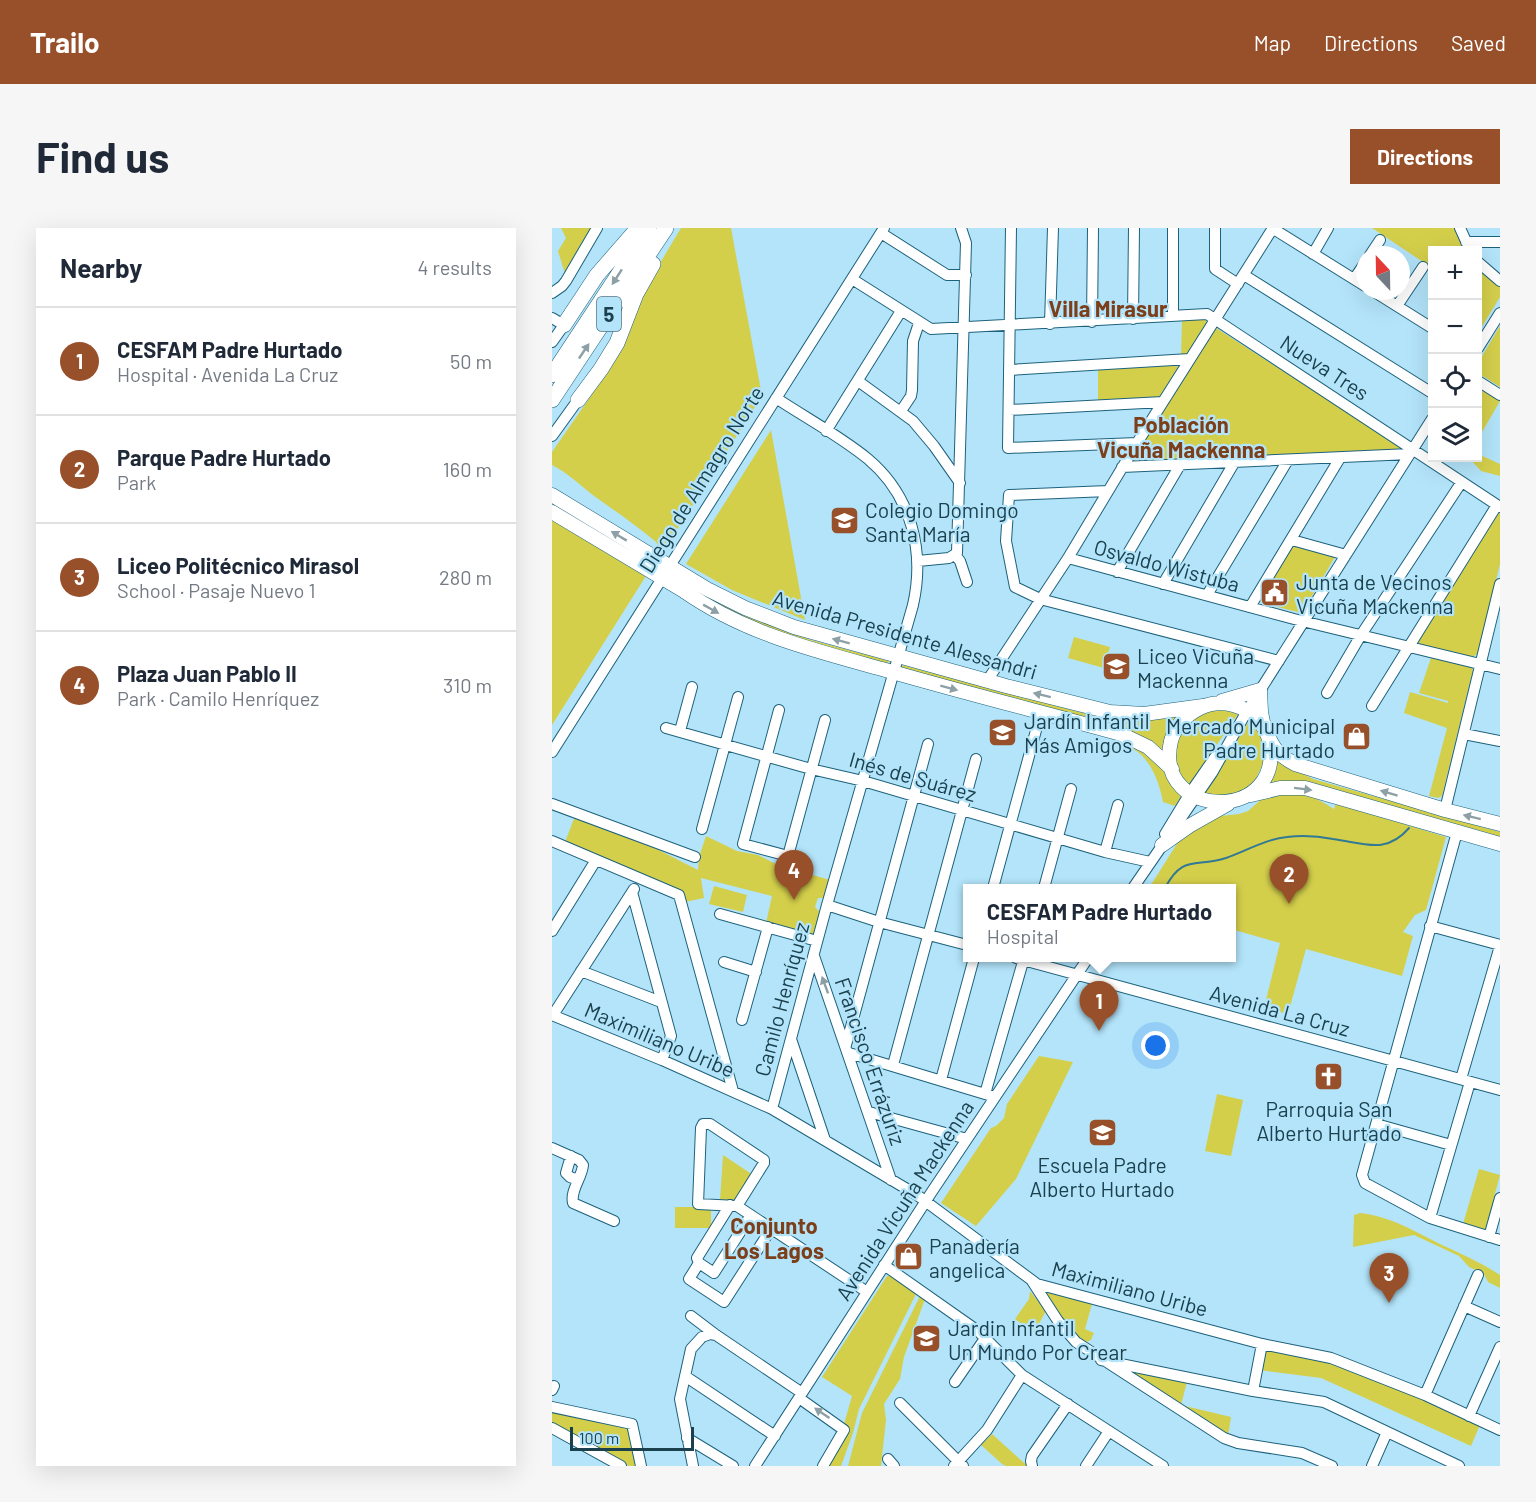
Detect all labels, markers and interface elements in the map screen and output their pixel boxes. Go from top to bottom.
text: Trailo [30,25,100,59]
text: Map [1254,30,1291,55]
text: Directions [1324,30,1418,55]
text: Saved [1451,30,1506,55]
button: Directions [1350,129,1500,184]
text: Find us [36,131,169,181]
north arrow [1356,246,1410,300]
map controls [1428,246,1482,462]
button: + [1428,246,1482,300]
text: Nearby [60,252,142,283]
text: 4 results [417,255,492,279]
one-way arrow [612,269,623,285]
district label: Villa Mirasur [1049,295,1168,321]
road number: 5 [597,297,621,331]
button: − [1428,300,1482,354]
street label: Nueva Tres [1276,329,1374,405]
text: CESFAM Padre Hurtado [117,336,342,362]
one-way arrow [579,343,590,360]
text: 1 [76,349,83,373]
text: 50 m [450,349,492,373]
button: locate [1428,354,1482,408]
text: Hospital · Avenida La Cruz [117,362,338,386]
street label: Diego de Almagro Norte [633,381,769,577]
button: layers [1428,408,1482,462]
district label: Población Vicuña Mackenna [1097,411,1265,462]
text: Parque Padre Hurtado [117,444,331,470]
text: 2 [74,457,85,481]
text: 160 m [443,457,492,481]
text: Park [117,470,156,494]
place label: Colegio Domingo Santa María [865,497,1019,546]
school or university icon: Colegio Domingo Santa María [828,505,860,537]
one-way arrow [611,530,627,541]
street label: Osvaldo Wistuba [1091,534,1243,596]
text: Liceo Politécnico Mirasol [117,552,359,578]
text: 3 [74,565,85,589]
text: 280 m [439,565,492,589]
place label: Junta de Vecinos Vicuña Mackenna [1296,569,1454,618]
public building icon: Junta de Vecinos Vicuña Mackenna [1259,577,1291,609]
text: School · Pasaje Nuevo 1 [117,578,315,602]
street label: Avenida Presidente Alessandri [770,584,1040,684]
one-way arrow [703,604,720,614]
one-way arrow [832,636,850,645]
place label: Liceo Vicuña Mackenna [1137,643,1254,692]
school or university icon: Liceo Vicuña Mackenna [1100,651,1132,683]
text: Plaza Juan Pablo II [117,660,297,686]
text: 4 [73,673,86,697]
text: 310 m [443,673,492,697]
one-way arrow [941,684,959,693]
text: Park · Camilo Henríquez [117,686,319,710]
one-way arrow [1033,690,1051,700]
place label: Jardín Infantil Más Amigos [1024,708,1150,757]
place label: Mercado Municipal Padre Hurtado [1166,713,1335,762]
school or university icon: Jardín Infantil Más Amigos [987,716,1019,748]
shop icon: Mercado Municipal Padre Hurtado [1340,721,1372,753]
street label: Inés de Suárez [847,746,979,806]
one-way arrow [1294,784,1313,793]
one-way arrow [1380,788,1398,797]
one-way arrow [1463,812,1481,821]
pin: 4 [774,850,814,900]
pin: 2 [1270,854,1308,904]
popup [963,884,1236,962]
text: CESFAM Padre Hurtado [987,898,1212,924]
street label: Camilo Henríquez [748,919,814,1079]
text: Hospital [987,924,1059,948]
street label: Francisco Errázuriz [831,974,911,1148]
one-way arrow [819,976,829,994]
street label: Avenida La Cruz [1207,979,1353,1041]
pin: 1 [1080,982,1118,1031]
street label: Maximiliano Uribe [581,996,739,1082]
your location [1141,1031,1170,1060]
church icon: Parroquia San Alberto Hurtado [1313,1061,1345,1093]
street label: Avenida Vicuña Mackenna [830,1095,978,1305]
place label: Parroquia San Alberto Hurtado [1256,1096,1402,1145]
school or university icon: Escuela Padre Alberto Hurtado [1086,1117,1118,1149]
place label: Escuela Padre Alberto Hurtado [1029,1152,1175,1201]
district label: Conjunto Los Lagos [724,1212,824,1263]
place label: Panadería angelica [929,1233,1020,1282]
shop icon: Panadería angelica [892,1241,924,1273]
pin: 3 [1370,1254,1408,1303]
street label: Maximiliano Uribe [1049,1255,1211,1321]
place label: Jardin Infantil Un Mundo Por Crear [948,1315,1127,1364]
school or university icon: Jardin Infantil Un Mundo Por Crear [911,1323,943,1355]
one-way arrow [815,1407,831,1419]
scale bar [570,1424,694,1452]
text: 100 m [579,1428,619,1447]

